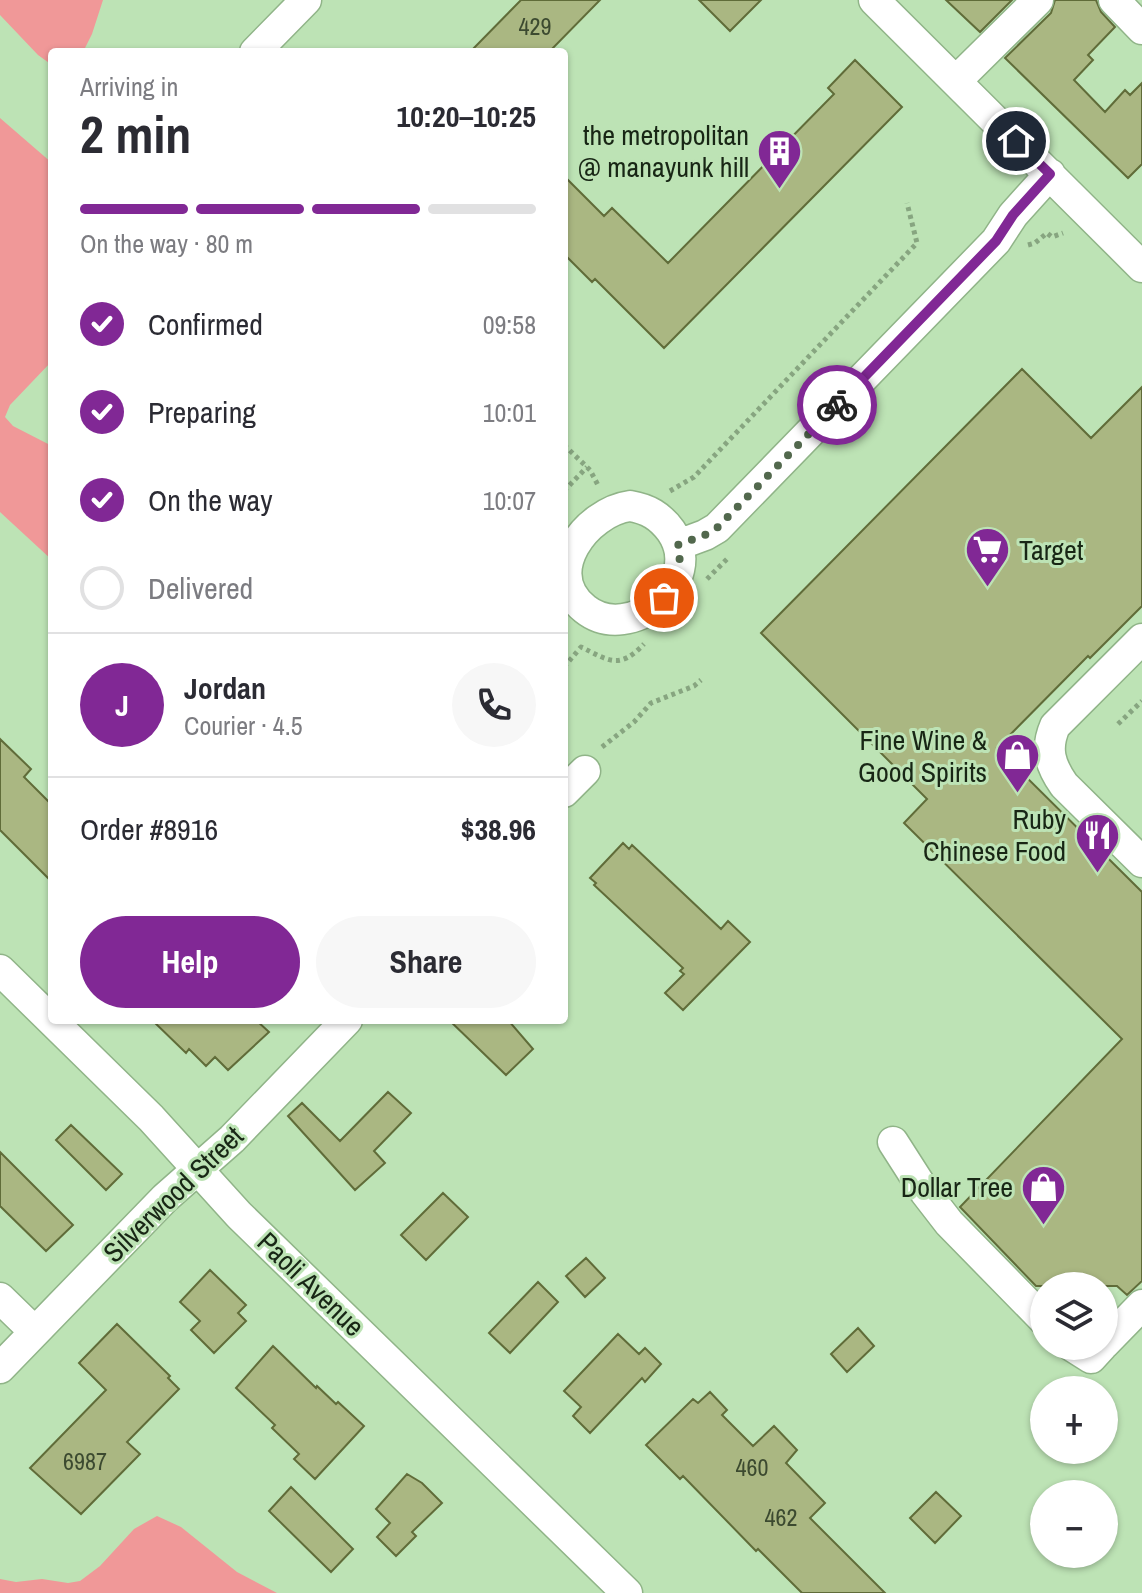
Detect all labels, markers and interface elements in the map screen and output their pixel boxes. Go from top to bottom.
house number: 429 [519,10,551,42]
text: Arriving in [80,69,178,104]
text: 10:20–10:25 [397,96,536,136]
text: 2 min [80,99,191,169]
pin [982,107,1050,175]
place label: the metropolitan @ manayunk hill [578,116,749,186]
icon: home [994,119,1038,163]
building icon: the metropolitan @ manayunk hill [756,127,804,190]
text: On the way · 80 m [80,226,253,261]
icon: check [80,302,124,346]
text: Confirmed [148,304,263,344]
text: 09:58 [483,307,536,342]
courier [797,365,877,445]
icon: bike [815,383,859,427]
icon: check [80,390,124,434]
text: Preparing [148,392,256,432]
text: 10:01 [483,395,536,430]
icon: check [80,478,124,522]
text: On the way [148,480,272,520]
text: 10:07 [483,483,536,518]
supermarket icon: Target [964,526,1012,589]
place label: Target [1019,531,1083,569]
pin [630,564,698,632]
text: Delivered [148,568,253,608]
icon: bag [642,576,686,620]
button: phone [452,663,536,747]
text: Jordan [184,668,266,708]
text: J [115,685,129,725]
text: Courier · 4.5 [184,708,303,743]
place label: Fine Wine & Good Spirits [858,721,988,791]
shop icon: Fine Wine & Good Spirits [994,732,1042,795]
place label: Ruby Chinese Food [923,800,1067,870]
text: Order #8916 [80,809,218,849]
text: $38.96 [461,809,536,849]
restaurant icon: Ruby Chinese Food [1073,811,1121,874]
button: Help [80,916,300,1008]
button: Share [316,916,536,1008]
street label: Silverwood Street [95,1117,251,1271]
shop icon: Dollar Tree [1020,1163,1068,1226]
place label: Dollar Tree [901,1168,1013,1206]
street label: Paoli Avenue [249,1223,373,1345]
map controls [1030,1272,1118,1568]
button: layers [1030,1272,1118,1360]
button: + [1030,1376,1118,1464]
house number: 6987 [63,1445,107,1477]
house number: 460 [736,1451,768,1483]
button: − [1030,1480,1118,1568]
house number: 462 [765,1501,797,1533]

